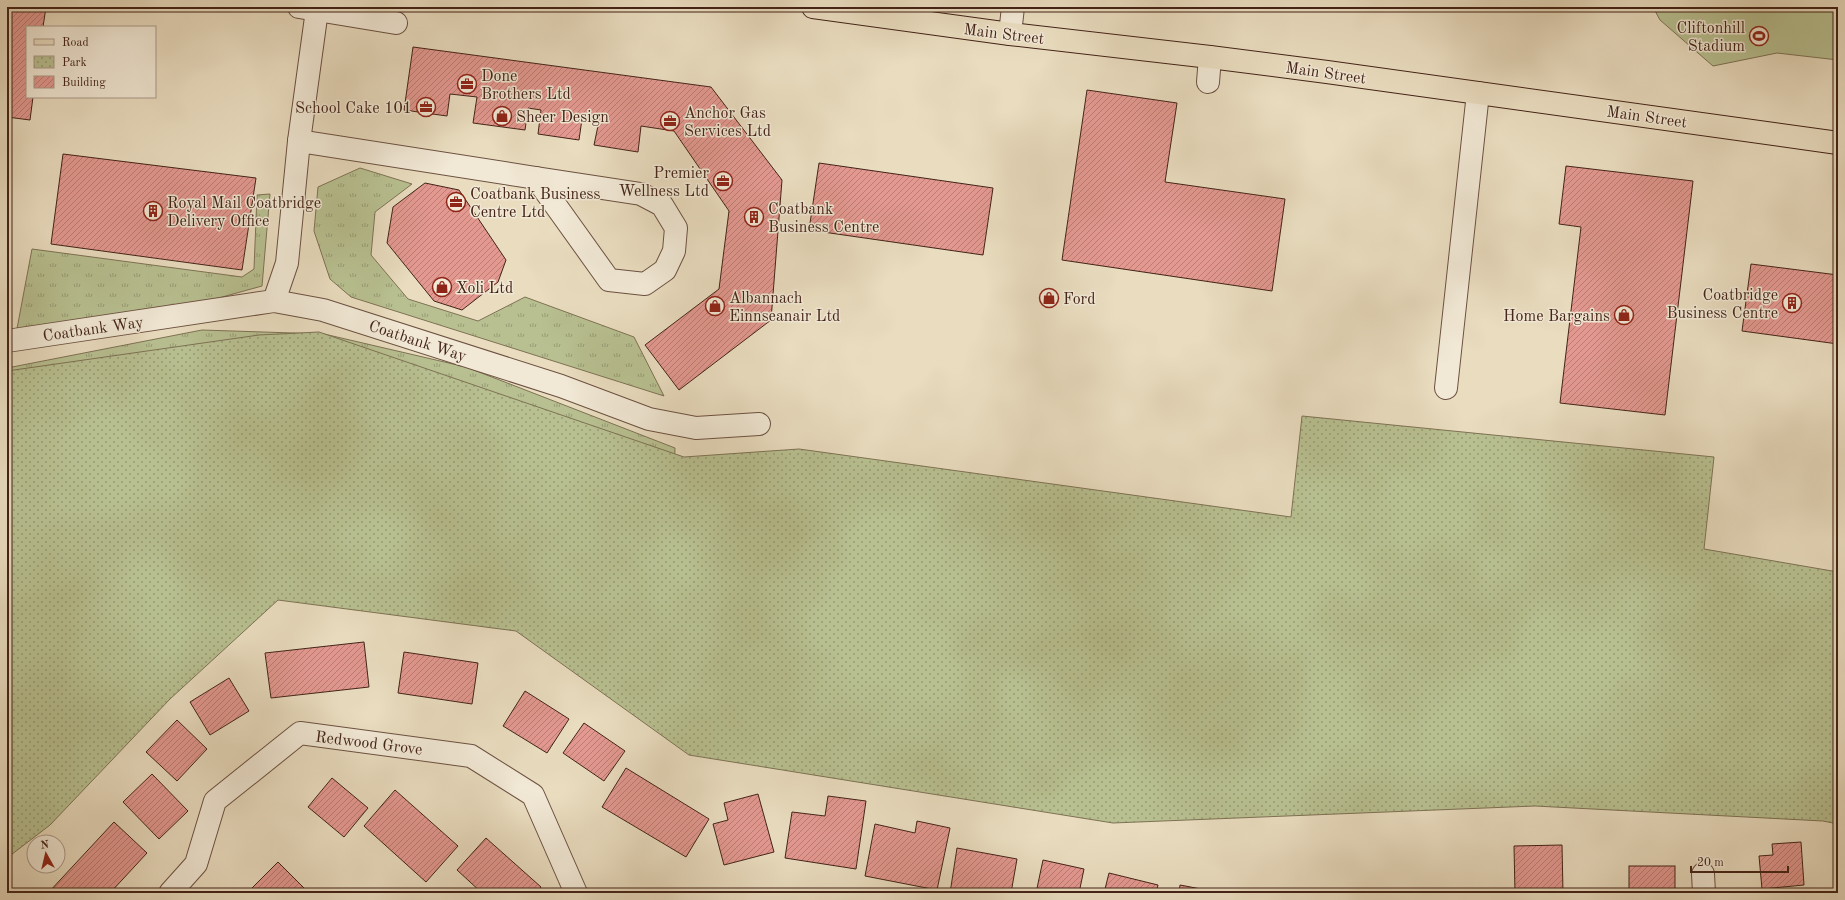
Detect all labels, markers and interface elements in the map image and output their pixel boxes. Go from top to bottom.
place label: Cliftonhill Stadium [1677,21,1745,55]
street label: Main Street [963,22,1045,48]
sports icon: Cliftonhill Stadium [1748,25,1770,47]
legend [26,26,156,98]
text: Road [62,37,89,49]
text: Park [62,57,87,69]
street label: Main Street [1284,60,1367,88]
place label: Done Brothers Ltd [481,69,571,103]
office icon: Done Brothers Ltd [456,73,478,95]
text: Building [62,77,106,89]
office icon: School Cake 101 [415,96,437,118]
place label: School Cake 101 [295,101,412,117]
street label: Main Street [1605,104,1688,132]
shop icon: Sheer Design [491,105,513,127]
place label: Anchor Gas Services Ltd [684,106,771,140]
place label: Sheer Design [516,110,609,126]
office icon: Anchor Gas Services Ltd [659,110,681,132]
place label: Premier Wellness Ltd [618,166,709,200]
office icon: Premier Wellness Ltd [712,170,734,192]
place label: Coatbank Business Centre Ltd [470,187,600,221]
office icon: Coatbank Business Centre Ltd [445,191,467,213]
place label: Royal Mail Coatbridge Delivery Office [167,196,321,230]
building icon: Royal Mail Coatbridge Delivery Office [142,200,164,222]
place label: Coatbank Business Centre [768,202,879,236]
building icon: Coatbank Business Centre [743,206,765,228]
shop icon: Xoli Ltd [431,276,453,298]
place label: Xoli Ltd [456,281,513,297]
shop icon: Ford [1038,287,1060,309]
place label: Coatbridge Business Centre [1667,288,1778,322]
place label: Albannach Einnseanair Ltd [729,291,840,325]
place label: Ford [1063,292,1096,308]
building icon: Coatbridge Business Centre [1781,292,1803,314]
shop icon: Albannach Einnseanair Ltd [704,295,726,317]
shop icon: Home Bargains [1613,304,1635,326]
place label: Home Bargains [1503,309,1610,325]
street label: Coatbank Way [42,315,145,345]
street label: Coatbank Way [367,319,469,365]
street label: Redwood Grove [314,729,423,759]
north arrow [26,834,66,874]
text: N [40,839,50,852]
scale bar [1691,848,1788,874]
text: 20 m [1697,857,1724,869]

